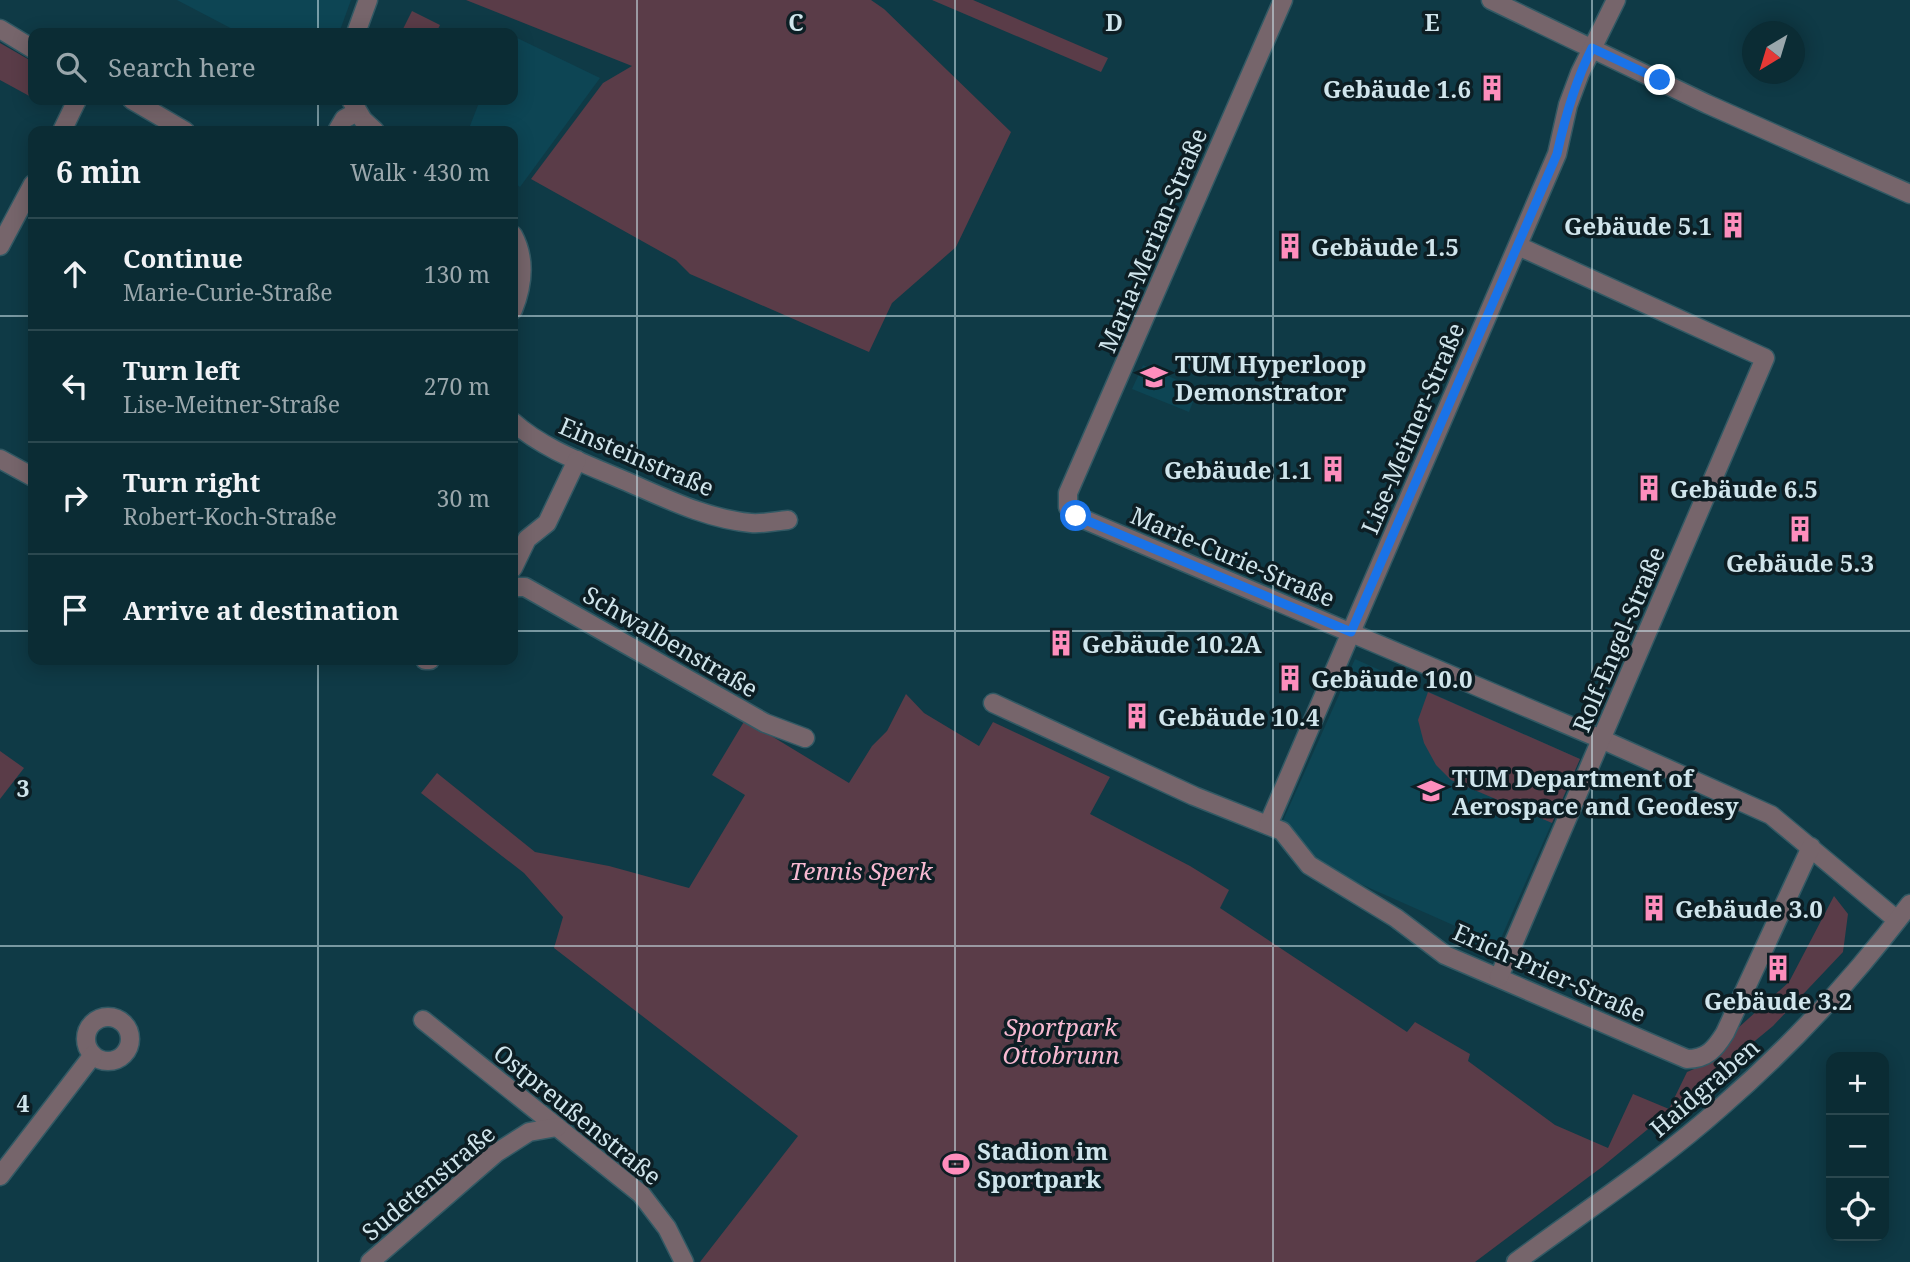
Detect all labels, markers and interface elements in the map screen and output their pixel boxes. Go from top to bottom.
text: C [788,6,804,38]
text: D [1105,6,1123,38]
text: E [1424,6,1440,38]
north arrow [1742,21,1805,84]
search box [28,28,518,105]
icon: search [52,48,90,86]
text: Search here [108,49,256,85]
route end [1644,64,1675,95]
place label: Gebäude 1.6 [1323,72,1471,105]
building icon: Gebäude 1.6 [1477,73,1507,103]
street label: Maria-Merian-Straße [1090,123,1214,357]
text: 6 min [56,151,141,192]
text: Walk · 430 m [350,156,490,188]
place label: Gebäude 5.1 [1564,209,1712,242]
building icon: Gebäude 5.1 [1718,210,1748,240]
place label: Gebäude 1.5 [1311,230,1459,263]
building icon: Gebäude 1.5 [1275,231,1305,261]
text: Continue [123,240,243,276]
icon: ahead [56,255,94,293]
text: 130 m [424,258,490,290]
text: Marie-Curie-Straße [123,276,333,308]
street label: Lise-Meitner-Straße [1353,317,1471,539]
place label: TUM Hyperloop Demonstrator [1175,347,1366,408]
text: Turn left [123,352,240,388]
school or university icon: TUM Hyperloop Demonstrator [1139,362,1169,392]
icon: left [56,367,94,405]
text: 270 m [424,370,490,402]
text: Lise-Meitner-Straße [123,388,340,420]
street label: Einsteinstraße [554,409,720,503]
place label: Gebäude 1.1 [1164,453,1312,486]
building icon: Gebäude 1.1 [1318,454,1348,484]
text: Turn right [123,464,260,500]
place label: Gebäude 6.5 [1670,472,1818,505]
building icon: Gebäude 6.5 [1634,473,1664,503]
icon: right [56,479,94,517]
text: 30 m [437,482,490,514]
street label: Marie-Curie-Straße [1126,498,1340,614]
text: Robert-Koch-Straße [123,500,337,532]
route start [1060,500,1091,531]
building icon: Gebäude 5.3 [1785,514,1815,544]
street label: Rolf-Engel-Straße [1564,541,1672,737]
place label: Gebäude 5.3 [1726,546,1874,579]
street label: Schwalbenstraße [578,578,764,704]
icon: arrive [56,591,94,629]
text: Arrive at destination [123,592,399,628]
place label: Gebäude 10.2A [1082,627,1262,660]
building icon: Gebäude 10.2A [1046,628,1076,658]
place label: Gebäude 10.0 [1311,662,1472,695]
building icon: Gebäude 10.0 [1275,663,1305,693]
place label: Gebäude 10.4 [1158,700,1320,733]
building icon: Gebäude 10.4 [1122,701,1152,731]
place label: TUM Department of Aerospace and Geodesy [1452,761,1739,822]
text: 3 [17,772,30,804]
school or university icon: TUM Department of Aerospace and Geodesy [1416,776,1446,806]
park label: Tennis Sperk [790,854,934,887]
place label: Gebäude 3.0 [1675,892,1823,925]
building icon: Gebäude 3.0 [1639,893,1669,923]
street label: Erich-Prier-Straße [1448,915,1652,1029]
building icon: Gebäude 3.2 [1763,953,1793,983]
place label: Gebäude 3.2 [1704,984,1852,1017]
park label: Sportpark Ottobrunn [1002,1010,1120,1071]
street label: Haidgraben [1642,1030,1766,1144]
street label: Ostpreußenstraße [487,1036,669,1192]
map controls [1826,1052,1889,1241]
button: + [1826,1052,1889,1115]
text: 4 [17,1087,30,1119]
button: − [1826,1115,1889,1178]
street label: Sudetenstraße [354,1116,502,1248]
place label: Stadion im Sportpark [977,1134,1108,1195]
sports icon: Stadion im Sportpark [941,1149,971,1179]
button: locate [1826,1178,1889,1241]

